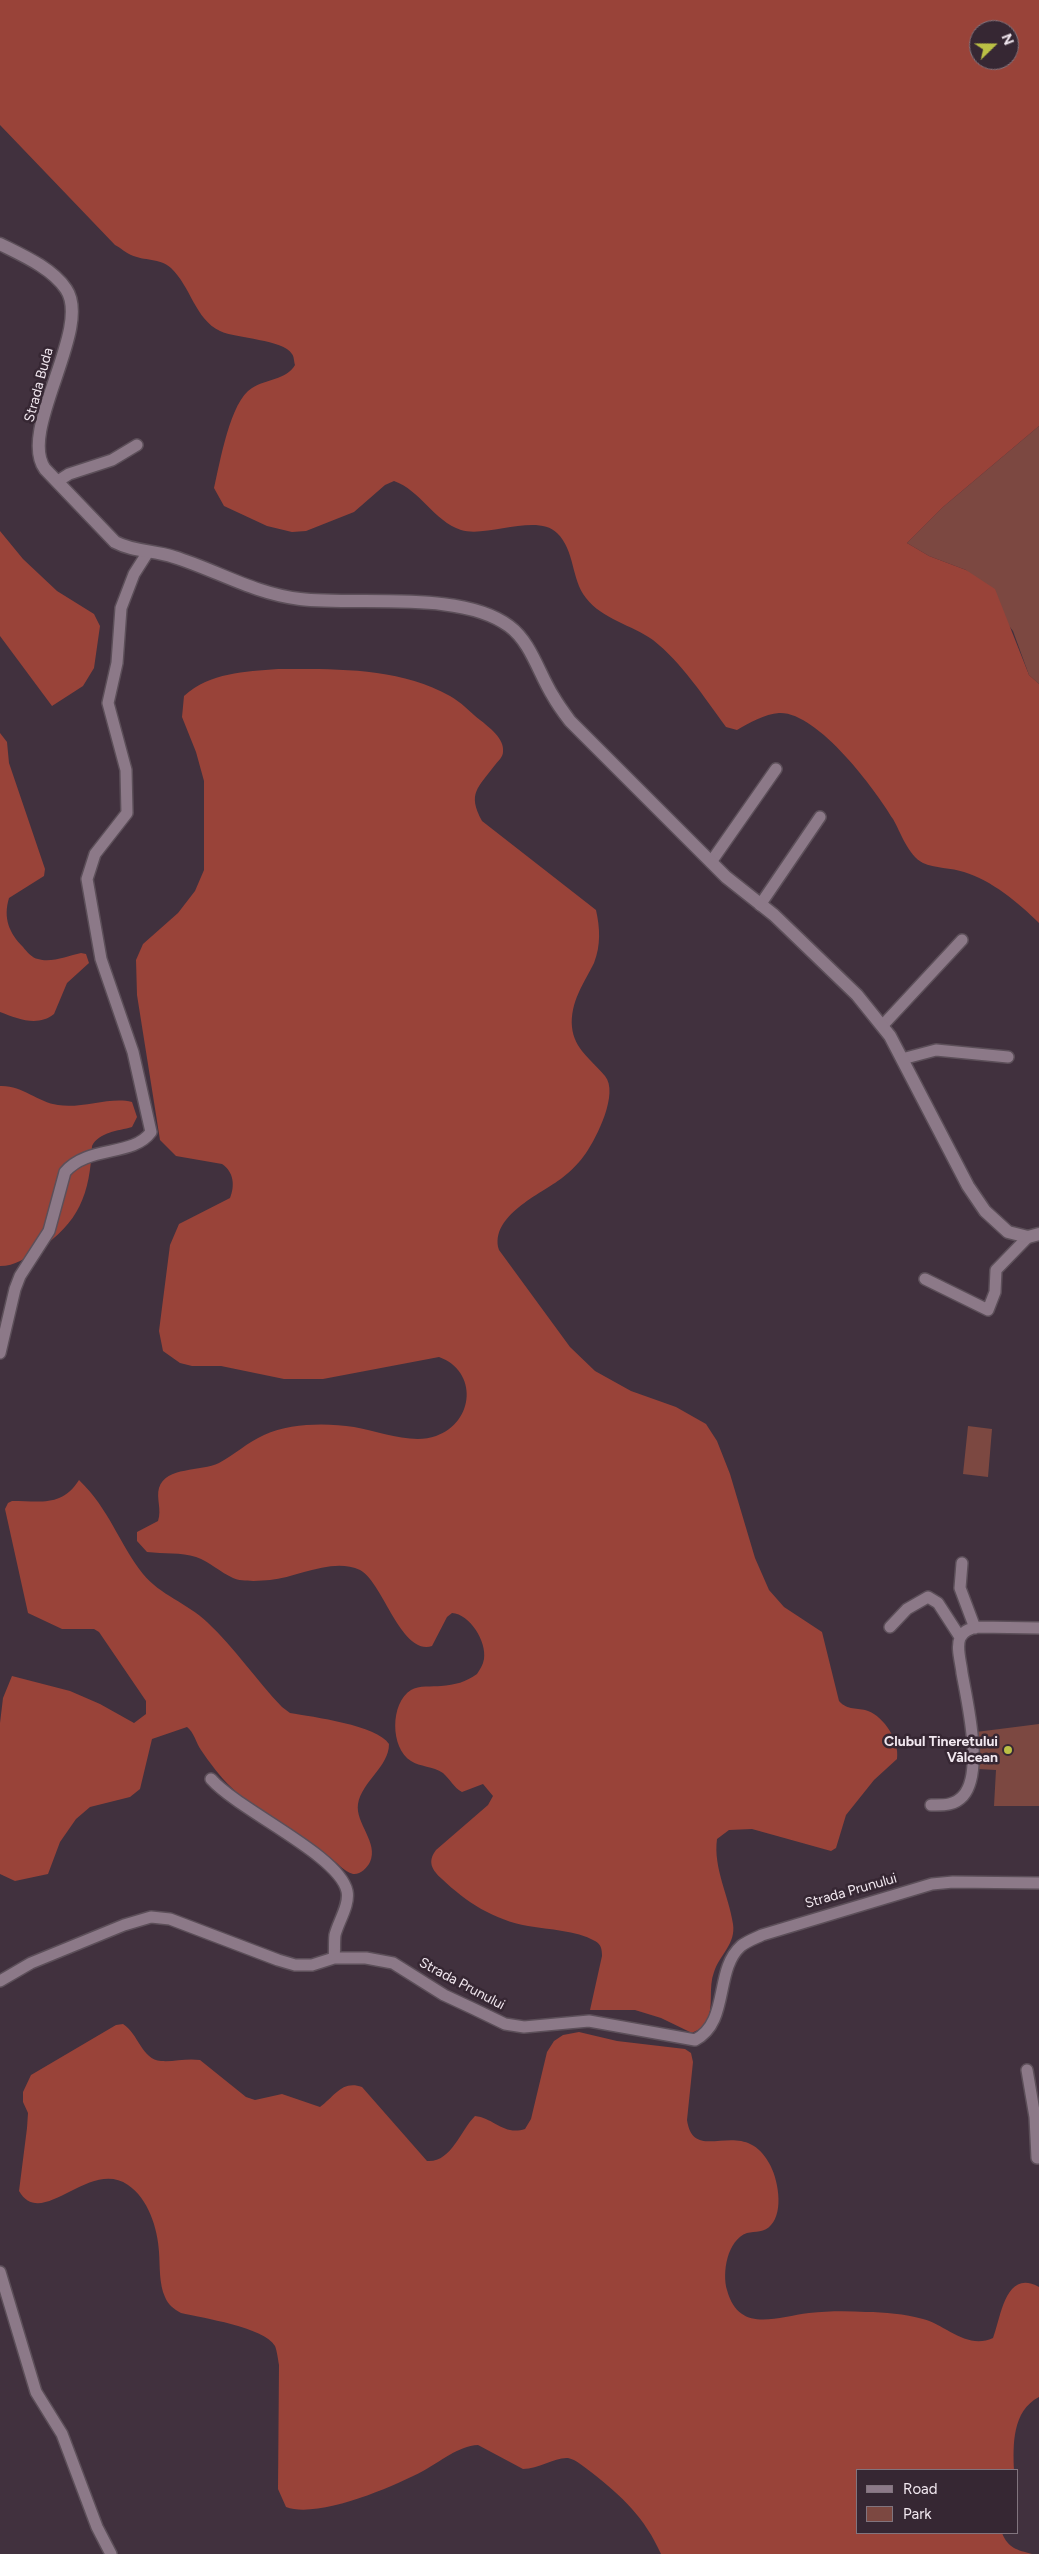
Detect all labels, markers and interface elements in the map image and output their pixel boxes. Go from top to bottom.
north arrow [969,20,1019,70]
text: N [998,31,1017,48]
street label: Strada Buda [21,346,57,424]
place label: Clubul Tineretului Vâlcean [884,1734,998,1766]
marker: Clubul Tineretului Vâlcean [1002,1744,1014,1756]
street label: Strada Prunului [803,1870,899,1912]
street label: Strada Prunului [416,1954,508,2014]
legend [856,2469,1019,2534]
text: Road [903,2480,938,2498]
text: Park [903,2505,932,2523]

